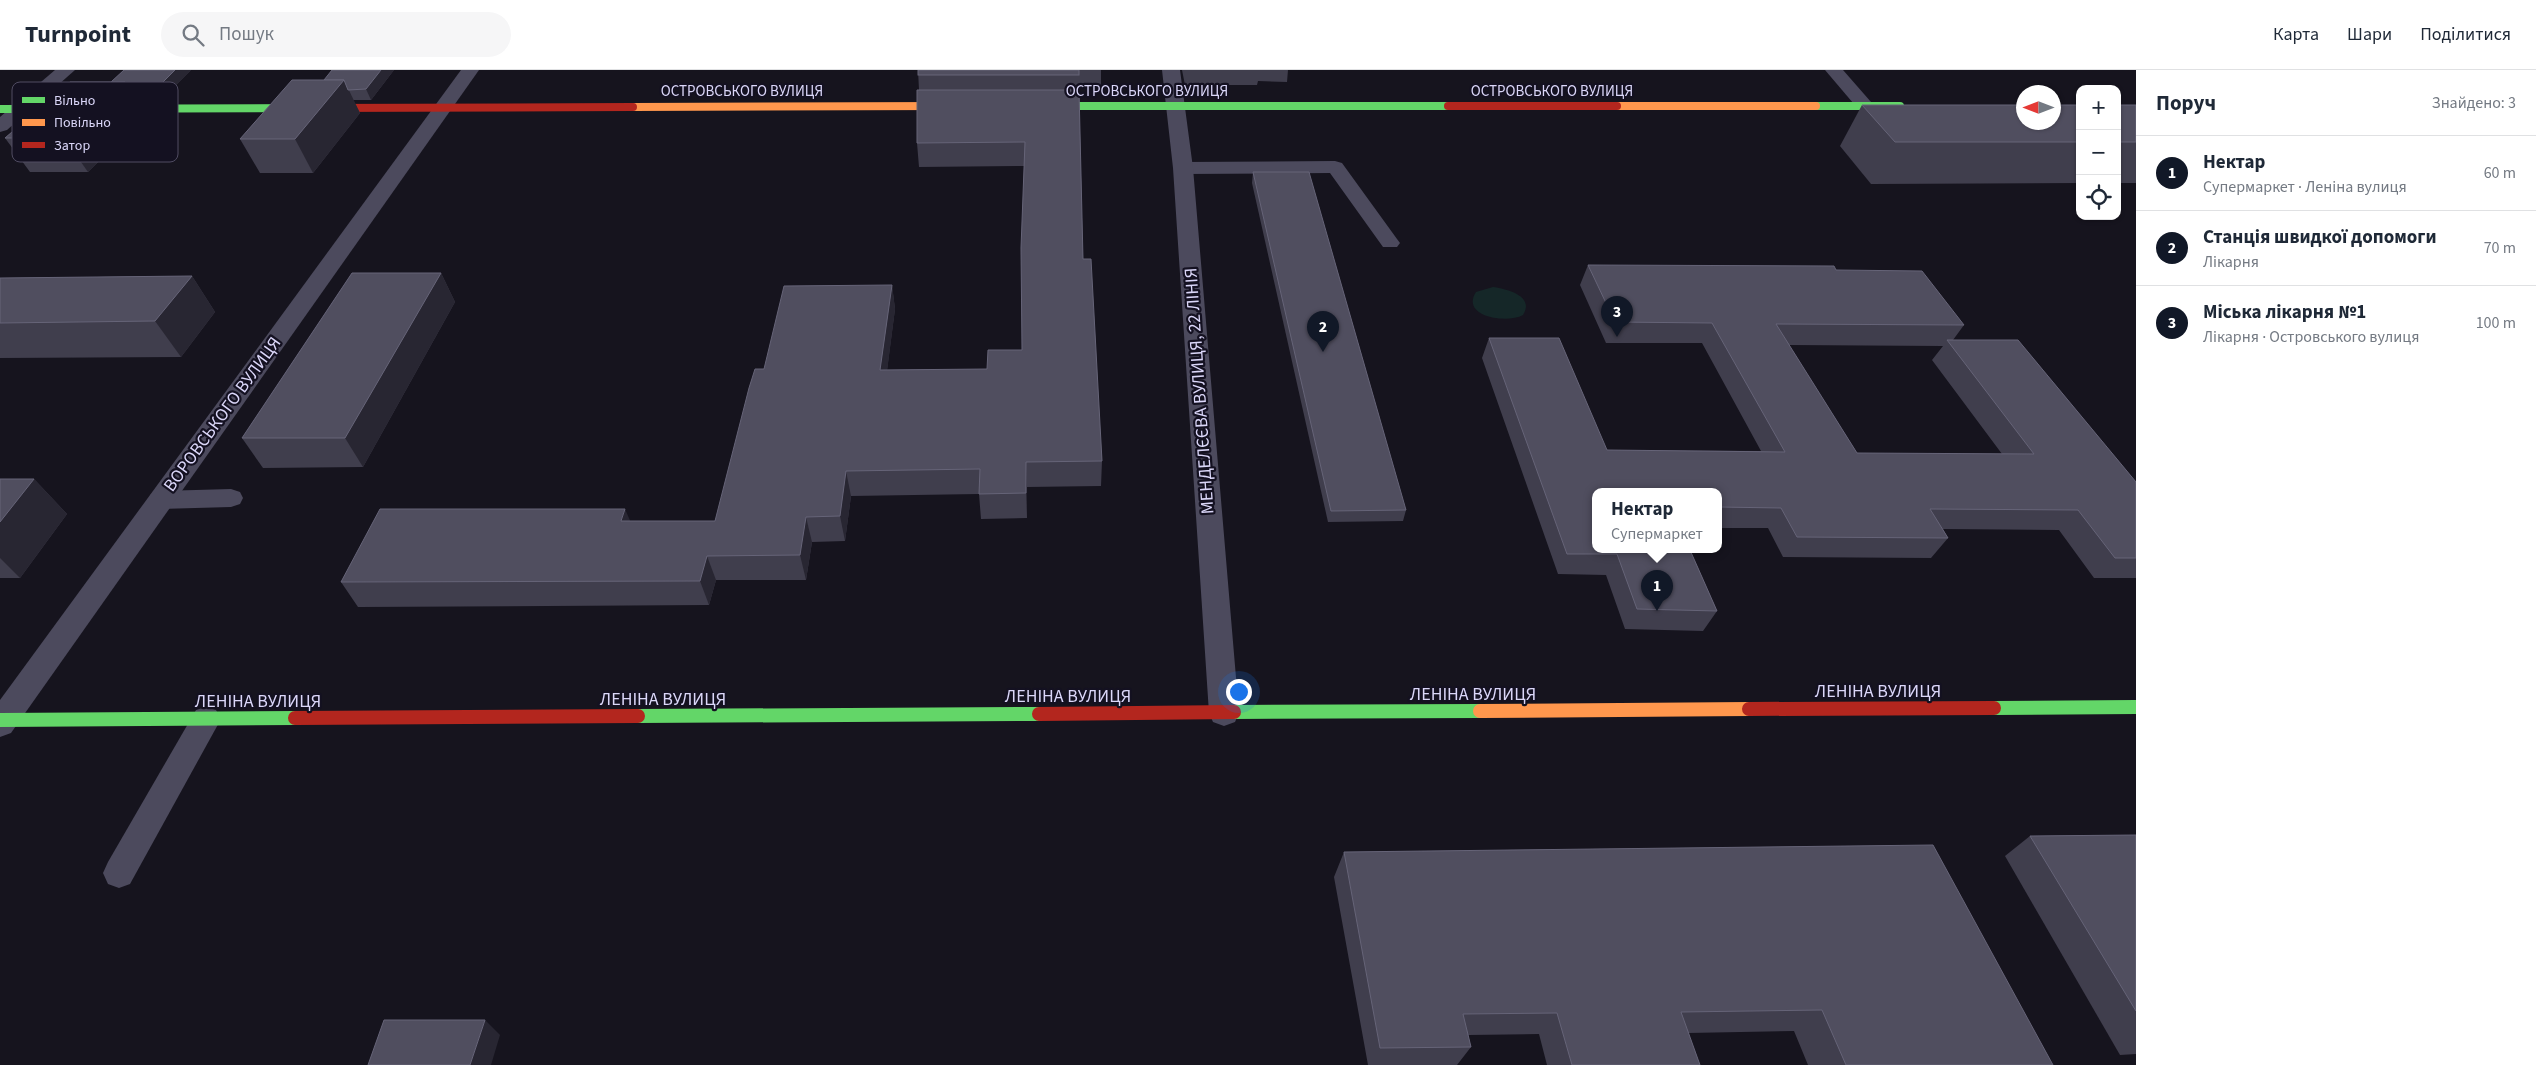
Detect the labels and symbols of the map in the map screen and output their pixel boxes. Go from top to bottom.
street label: ОСТРОВСЬКОГО ВУЛИЦЯ [661,81,823,102]
street label: ОСТРОВСЬКОГО ВУЛИЦЯ [1066,81,1228,102]
street label: ОСТРОВСЬКОГО ВУЛИЦЯ [1471,81,1633,102]
legend [12,82,178,162]
north arrow [2016,85,2061,130]
text: Вільно [54,91,95,111]
text: Повільно [54,113,111,133]
text: Затор [54,136,90,156]
street label: МЕНДЕЛЄЄВА ВУЛИЦЯ, 22 ЛІНІЯ [1178,267,1221,515]
pin: 3 [1601,296,1633,337]
pin: 2 [1307,311,1339,352]
street label: ВОРОВСЬКОГО ВУЛИЦЯ [158,332,287,497]
pin: 1 [1641,570,1673,611]
your location [1226,679,1252,705]
street label: ЛЕНІНА ВУЛИЦЯ [1815,679,1941,704]
street label: ЛЕНІНА ВУЛИЦЯ [1410,682,1536,707]
street label: ЛЕНІНА ВУЛИЦЯ [1005,684,1131,709]
street label: ЛЕНІНА ВУЛИЦЯ [600,687,726,712]
street label: ЛЕНІНА ВУЛИЦЯ [195,689,321,714]

